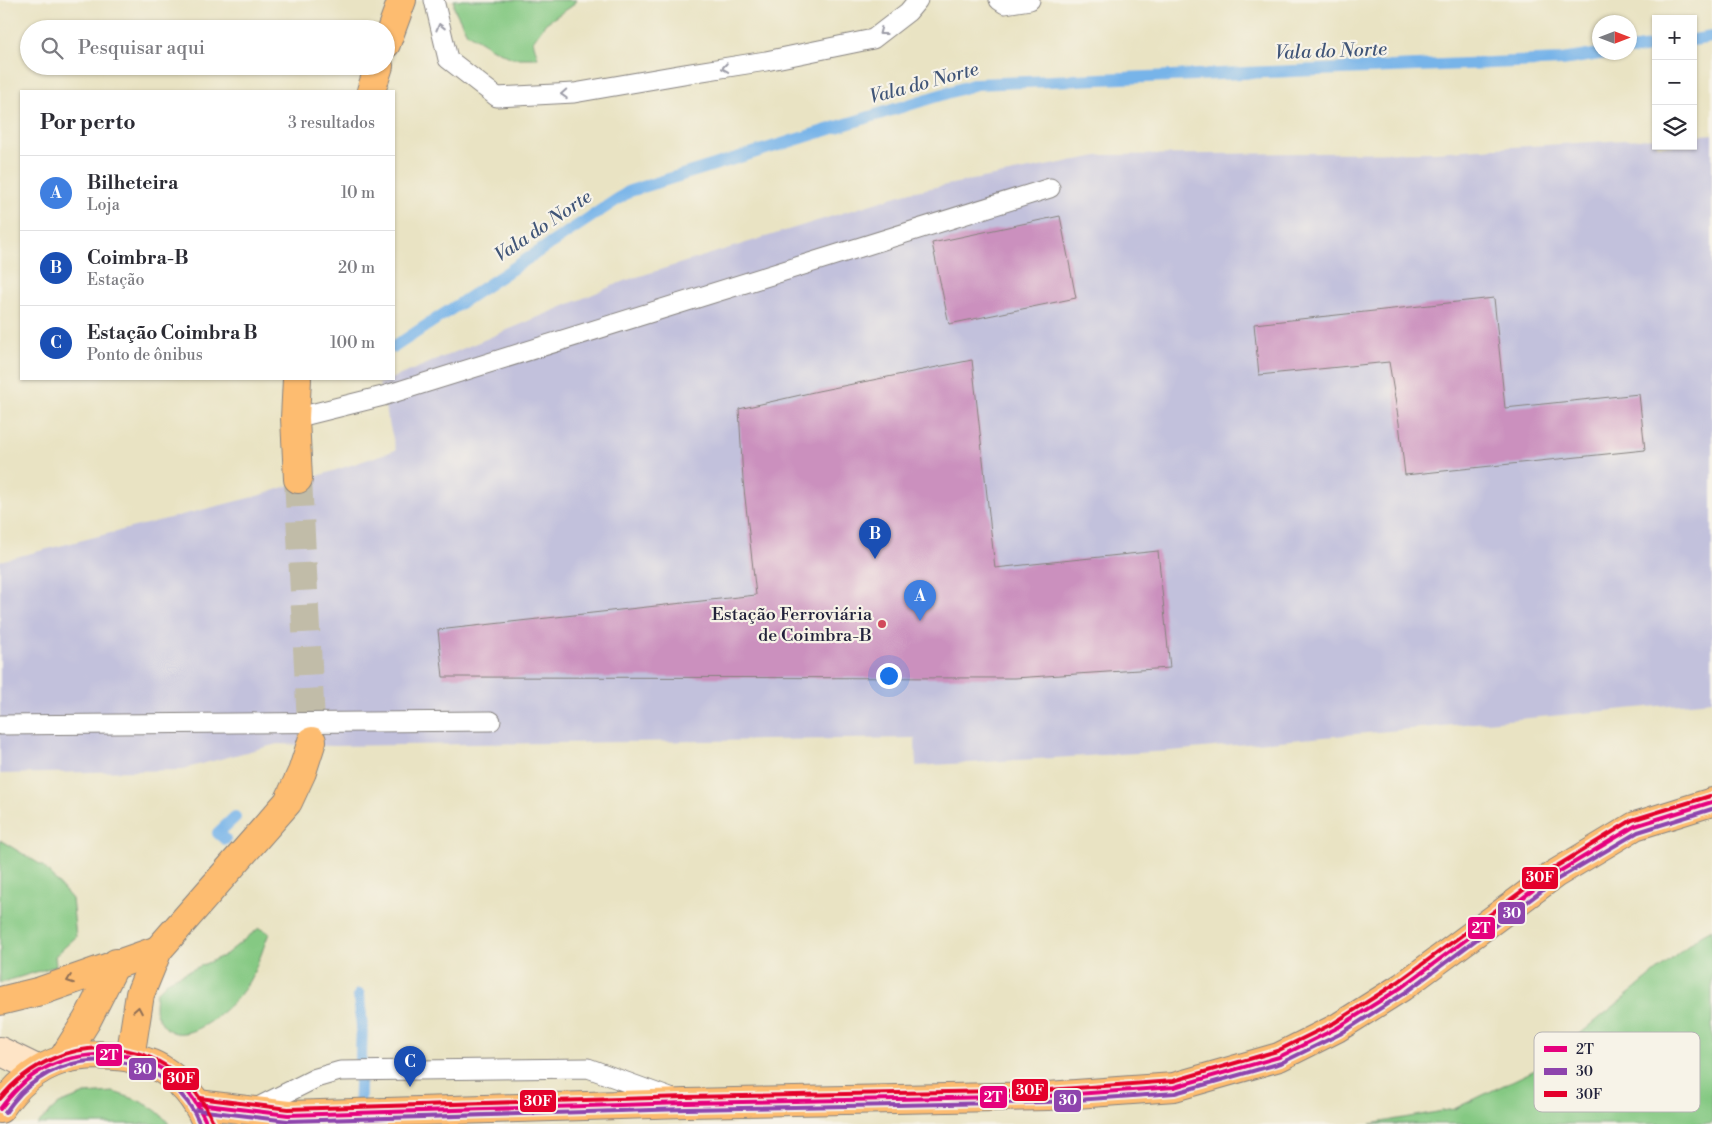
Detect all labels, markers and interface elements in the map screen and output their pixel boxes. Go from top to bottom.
north arrow [1592,15,1637,60]
map controls [1652,15,1697,150]
button: + [1652,15,1697,60]
search box [20,20,395,75]
one-way arrow [436,23,446,31]
one-way arrow [878,26,888,35]
icon: search [38,34,66,62]
text: Pesquisar aqui [78,36,205,60]
water label: Vala do Norte [1275,37,1388,65]
water label: Vala do Norte [867,57,981,109]
button: − [1652,60,1697,105]
one-way arrow [720,62,729,72]
one-way arrow [560,88,568,99]
button: layers [1652,105,1697,150]
text: Por perto [40,110,136,136]
text: 3 resultados [288,113,375,133]
text: Bilheteira [87,171,178,195]
text: A [50,183,62,203]
text: 10 m [341,183,375,203]
water label: Vala do Norte [490,185,596,267]
text: Loja [87,195,120,215]
text: Coimbra-B [87,246,189,270]
text: B [50,258,62,278]
text: 20 m [338,258,375,278]
text: Estação [87,270,144,290]
text: Estação Coimbra B [87,321,258,345]
text: C [50,333,62,353]
text: 100 m [330,333,375,353]
text: Ponto de ônibus [87,345,203,365]
pin: B [859,518,891,559]
pin: A [904,580,936,621]
place label: Estação Ferroviária de Coimbra-B [711,603,873,647]
marker: Estação Ferroviária de Coimbra-B [876,618,888,630]
your location [876,663,902,689]
line badge: 30F [1521,866,1559,890]
text: 30F [1526,869,1554,887]
line badge: 30 [1497,901,1526,925]
text: 30 [1503,905,1521,923]
line badge: 2T [1467,916,1496,940]
text: 2T [1472,920,1490,938]
one-way arrow [67,974,75,984]
one-way arrow [132,1005,142,1014]
legend [1534,1032,1700,1112]
text: 2T [1576,1041,1594,1059]
line badge: 2T [95,1043,123,1067]
pin: C [394,1046,426,1087]
text: 2T [100,1047,118,1065]
line badge: 30 [128,1057,157,1081]
text: 30 [134,1061,152,1079]
text: 30 [1576,1063,1593,1081]
line badge: 30F [162,1067,200,1091]
text: 30F [167,1070,195,1088]
line badge: 30F [1011,1078,1049,1102]
text: 30F [1016,1082,1044,1100]
line badge: 2T [979,1085,1008,1109]
text: 30F [1576,1086,1602,1104]
line badge: 30F [519,1089,557,1113]
text: 2T [984,1089,1002,1107]
line badge: 30 [1053,1089,1082,1113]
text: 30 [1059,1092,1077,1110]
text: 30F [524,1093,552,1111]

